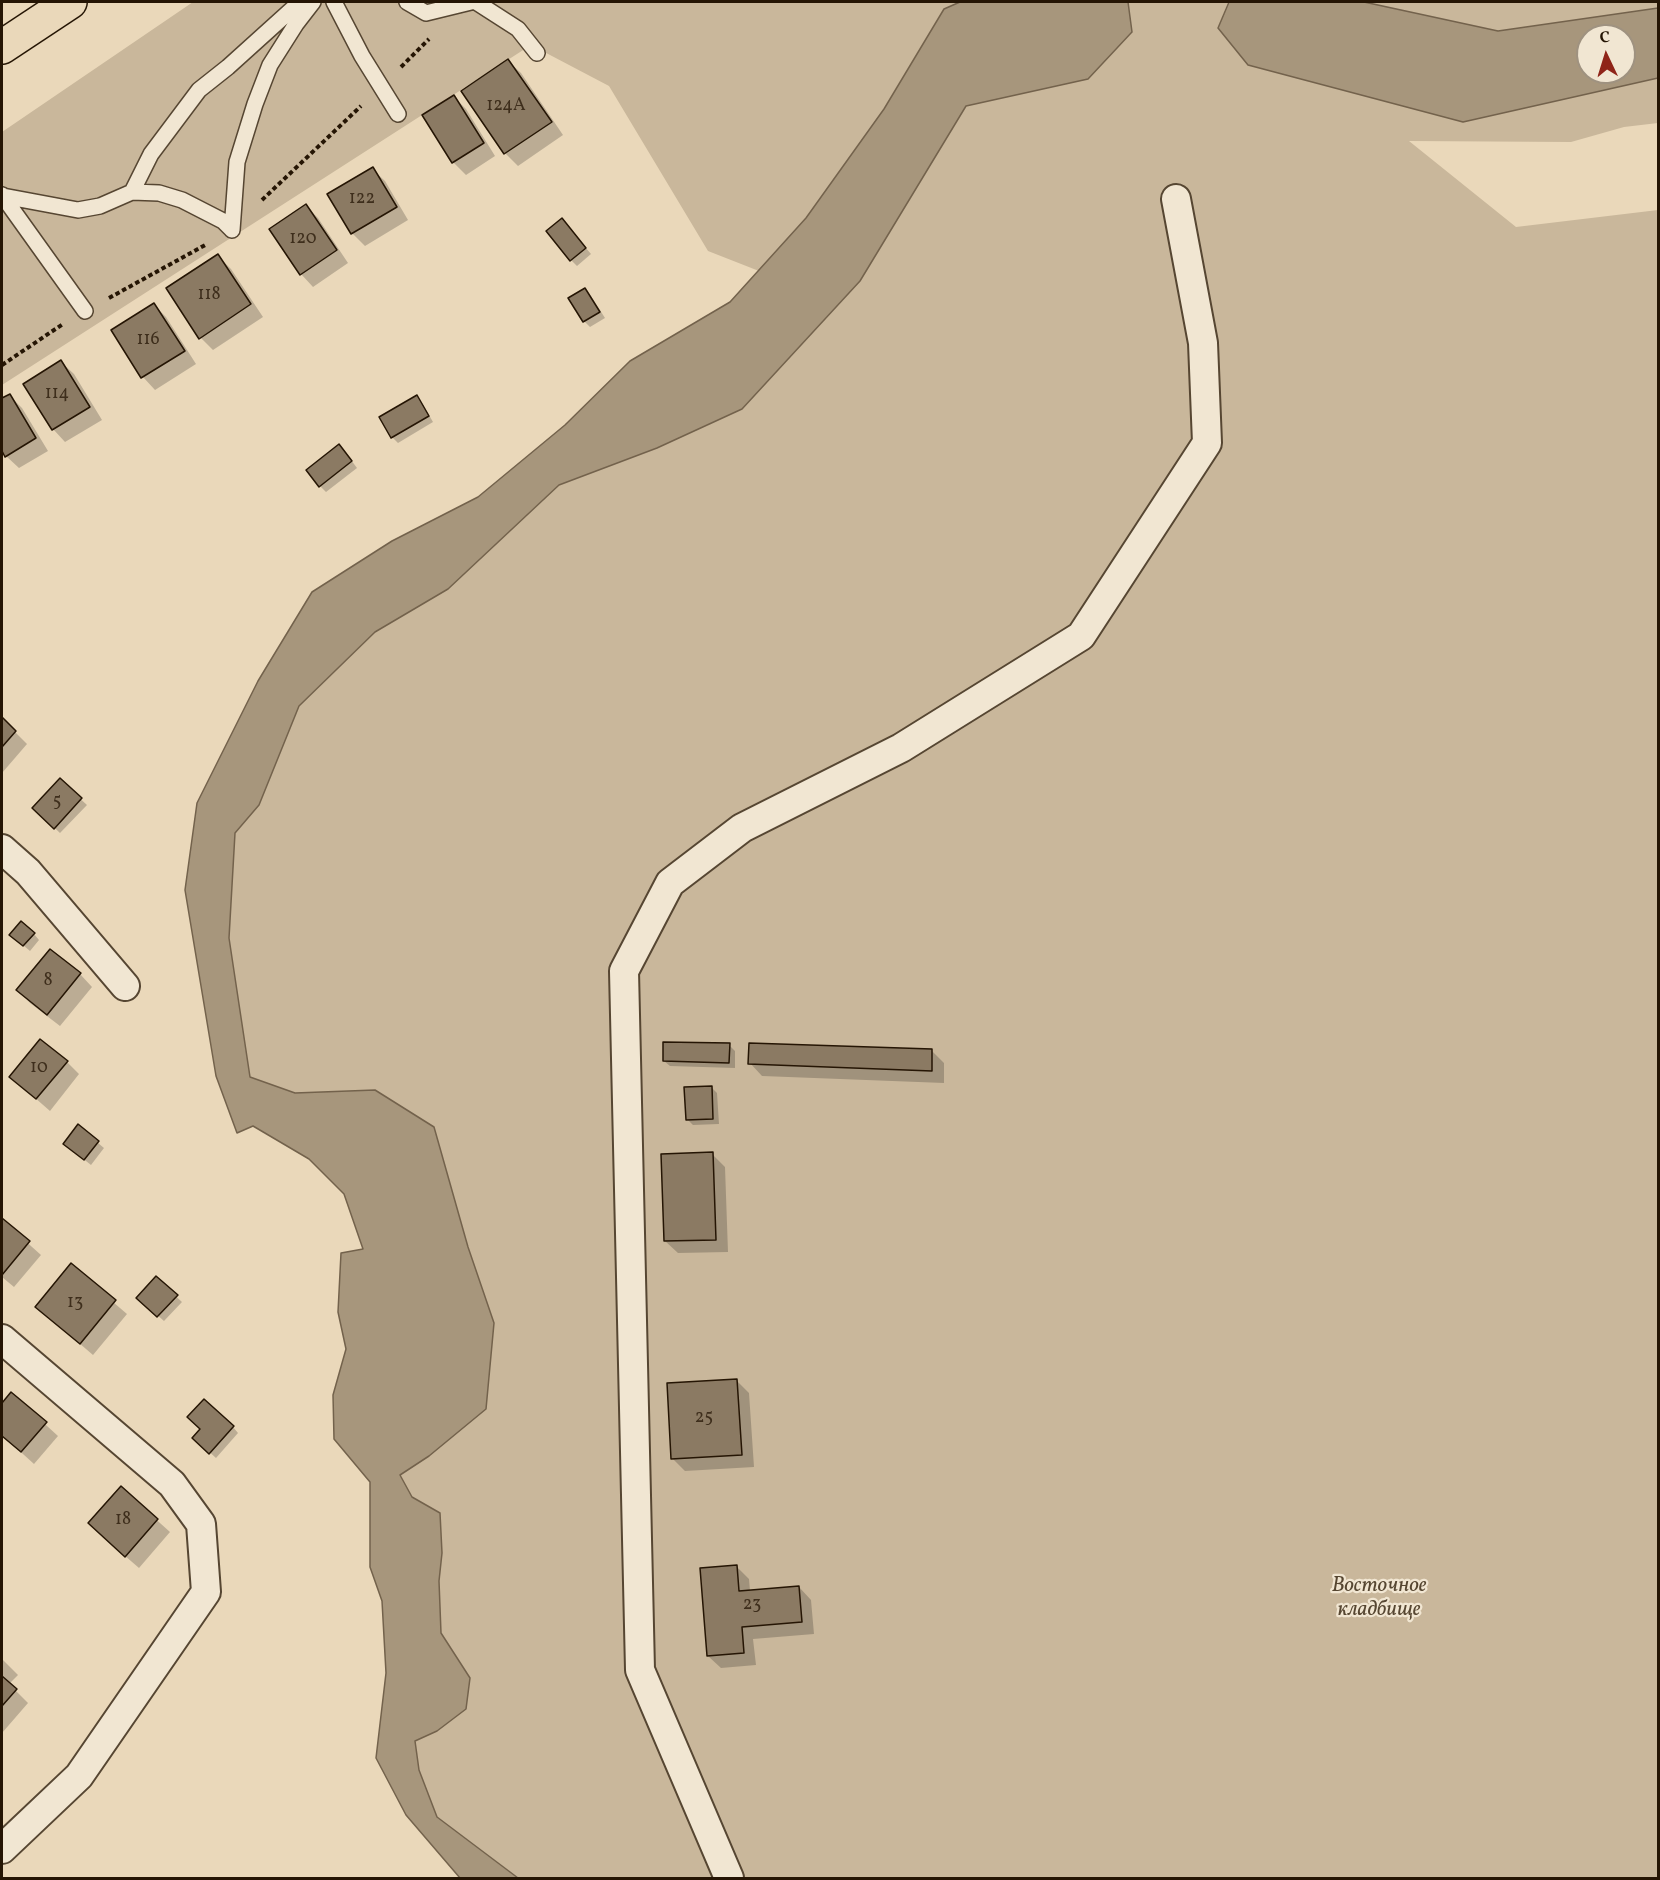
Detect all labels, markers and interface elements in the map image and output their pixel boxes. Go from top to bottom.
north arrow [1576,24,1636,84]
text: С [1599,27,1611,49]
house number: 124А [486,96,526,118]
house number: 122 [349,189,375,211]
house number: 120 [289,229,317,251]
house number: 118 [197,285,221,307]
house number: 116 [136,330,160,352]
house number: 114 [45,384,69,406]
house number: 5 [53,792,61,814]
house number: 8 [43,971,53,993]
house number: 10 [30,1058,48,1080]
house number: 13 [67,1293,83,1315]
house number: 25 [695,1408,713,1430]
house number: 18 [115,1510,131,1532]
park label: Восточное кладбище [1332,1574,1426,1624]
house number: 23 [743,1595,761,1617]

